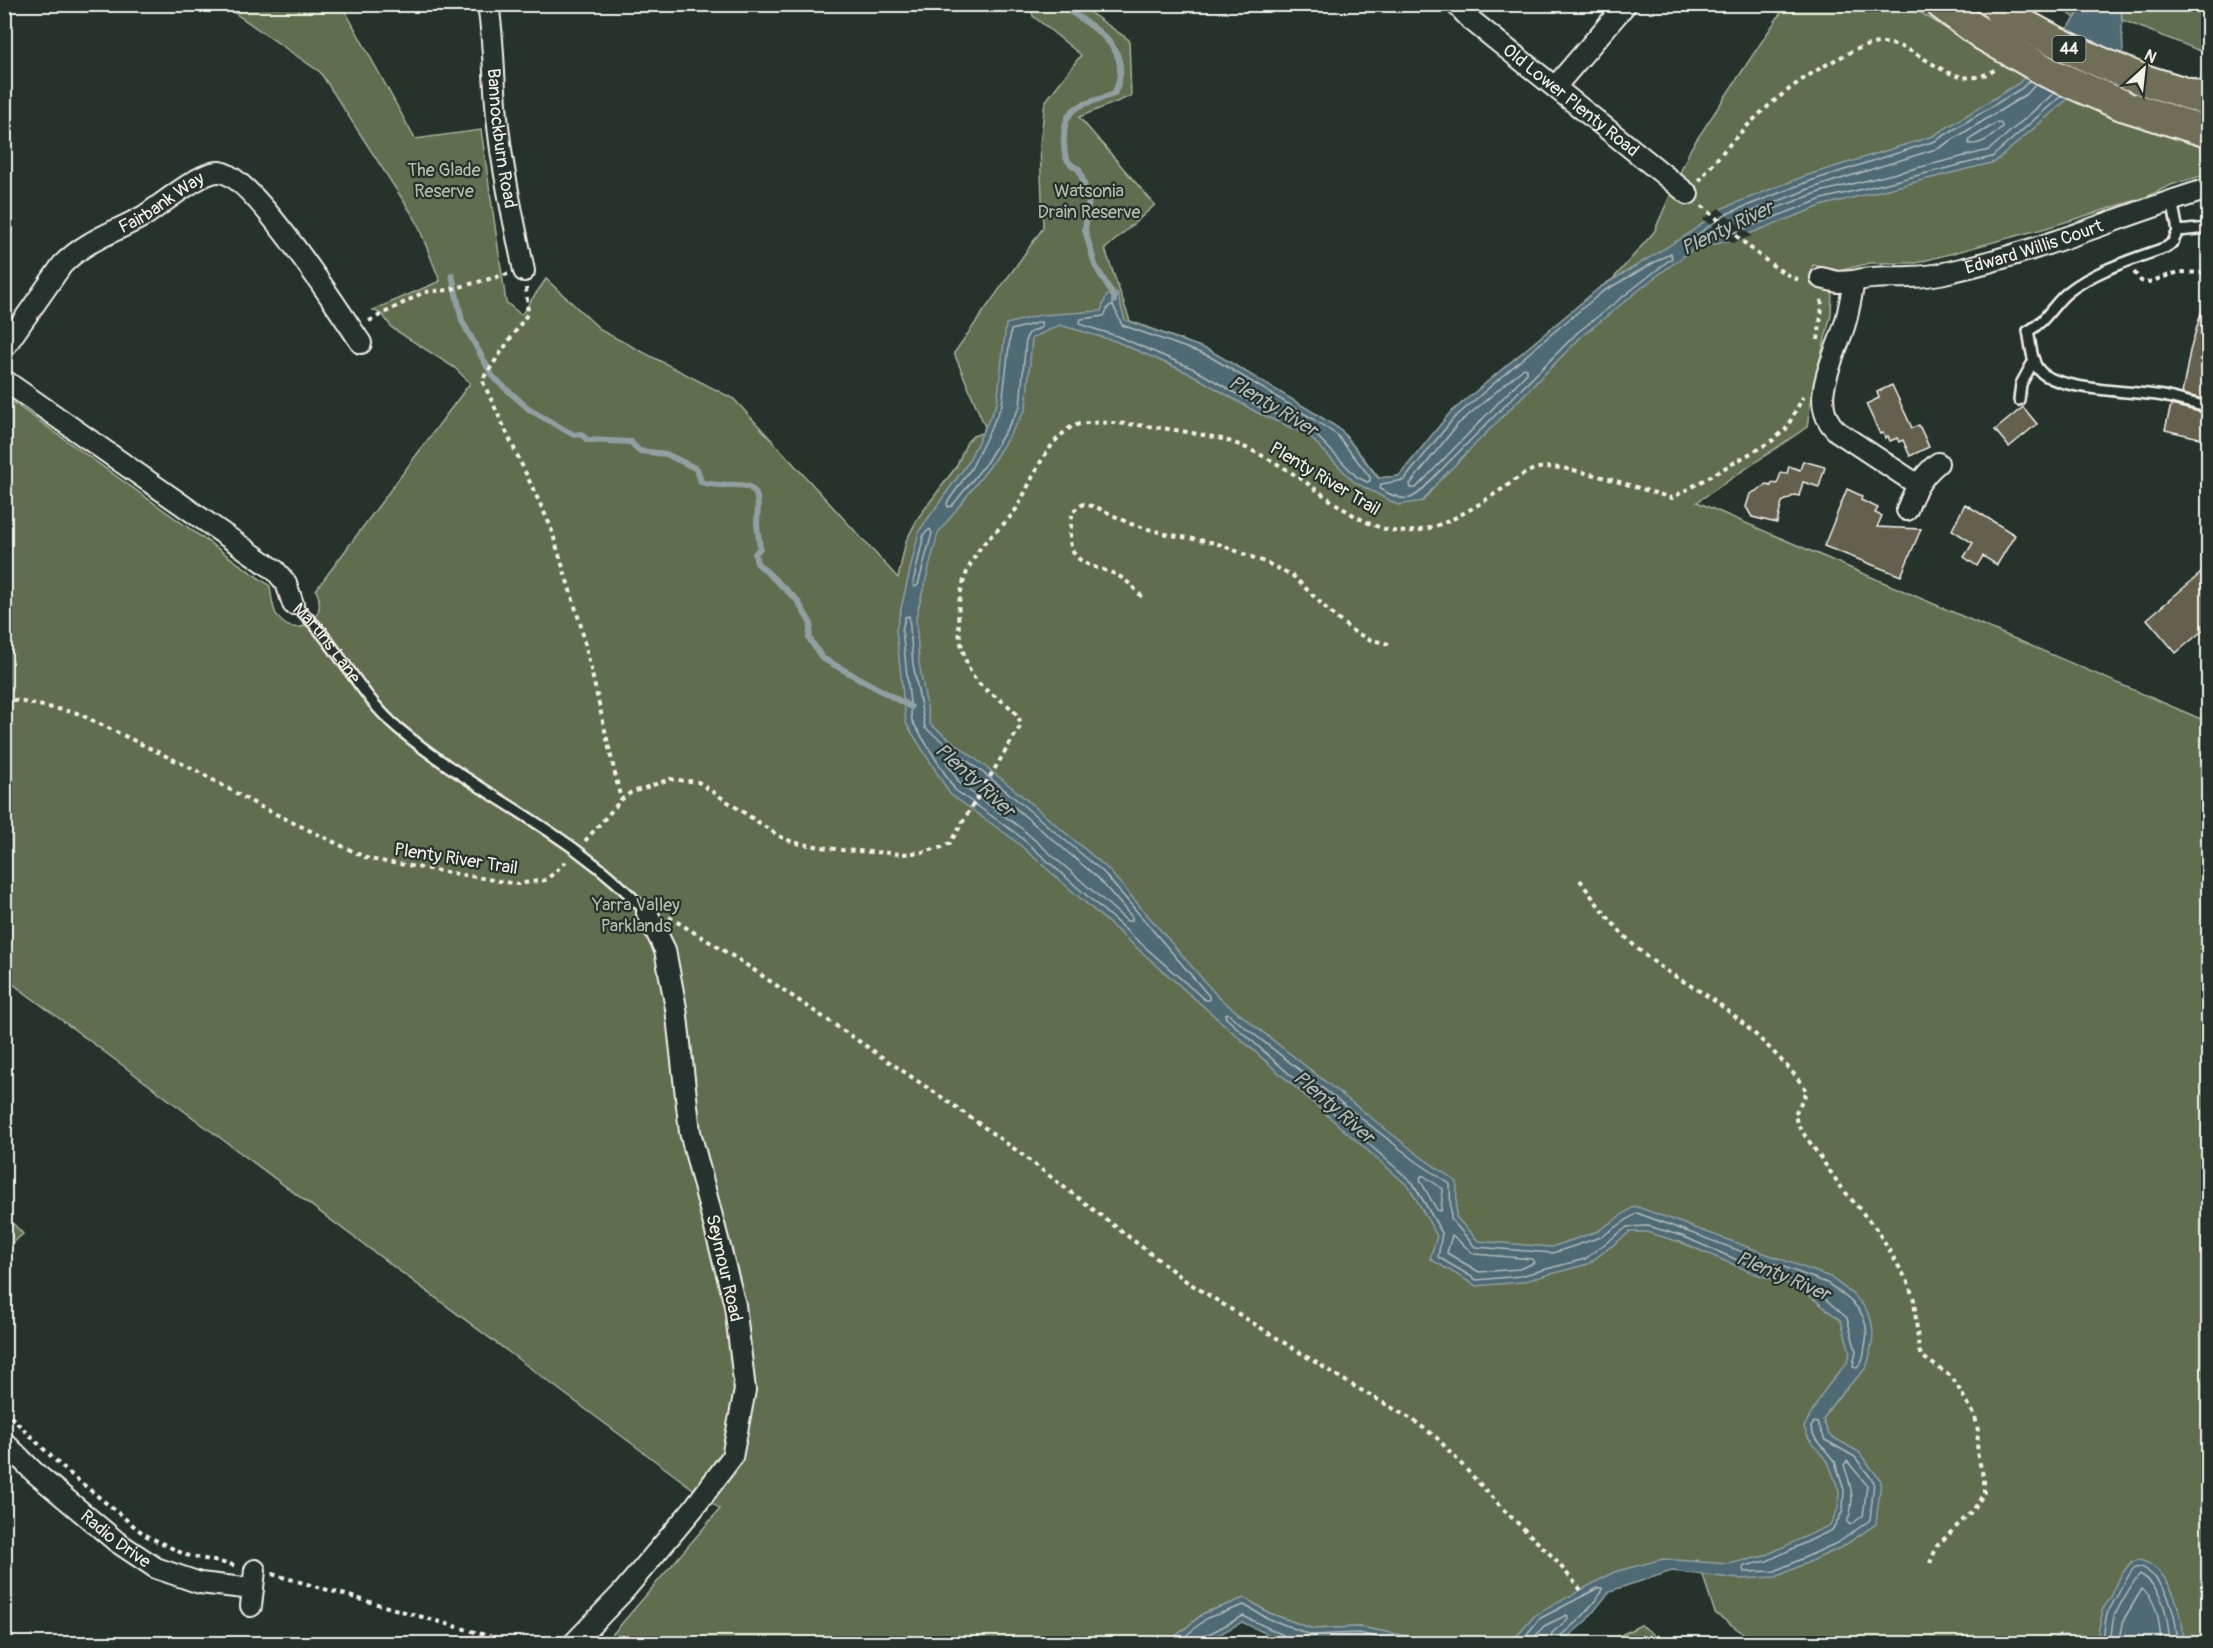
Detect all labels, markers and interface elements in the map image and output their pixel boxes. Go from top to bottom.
road number: 44 [2052,36,2086,62]
street label: Old Lower Plenty Road [1498,38,1644,162]
north arrow [2114,39,2174,99]
text: N [2141,45,2160,68]
street label: Bannockburn Road [482,68,522,210]
park label: The Glade Reserve [407,159,481,203]
street label: Fairbank Way [115,166,208,239]
park label: Watsonia Drain Reserve [1038,180,1141,224]
water label: Plenty River [1677,194,1780,261]
street label: Edward Willis Court [1963,214,2107,279]
water label: Plenty River [1224,370,1324,444]
street label: Plenty River Trail [1266,437,1384,521]
street label: Martins Lane [288,598,366,688]
water label: Plenty River [930,738,1022,824]
street label: Plenty River Trail [393,838,519,880]
park label: Yarra Valley Parklands [591,894,680,938]
water label: Plenty River [1288,1065,1382,1151]
street label: Seymour Road [700,1212,748,1324]
water label: Plenty River [1733,1245,1836,1308]
street label: Radio Drive [76,1505,155,1573]

